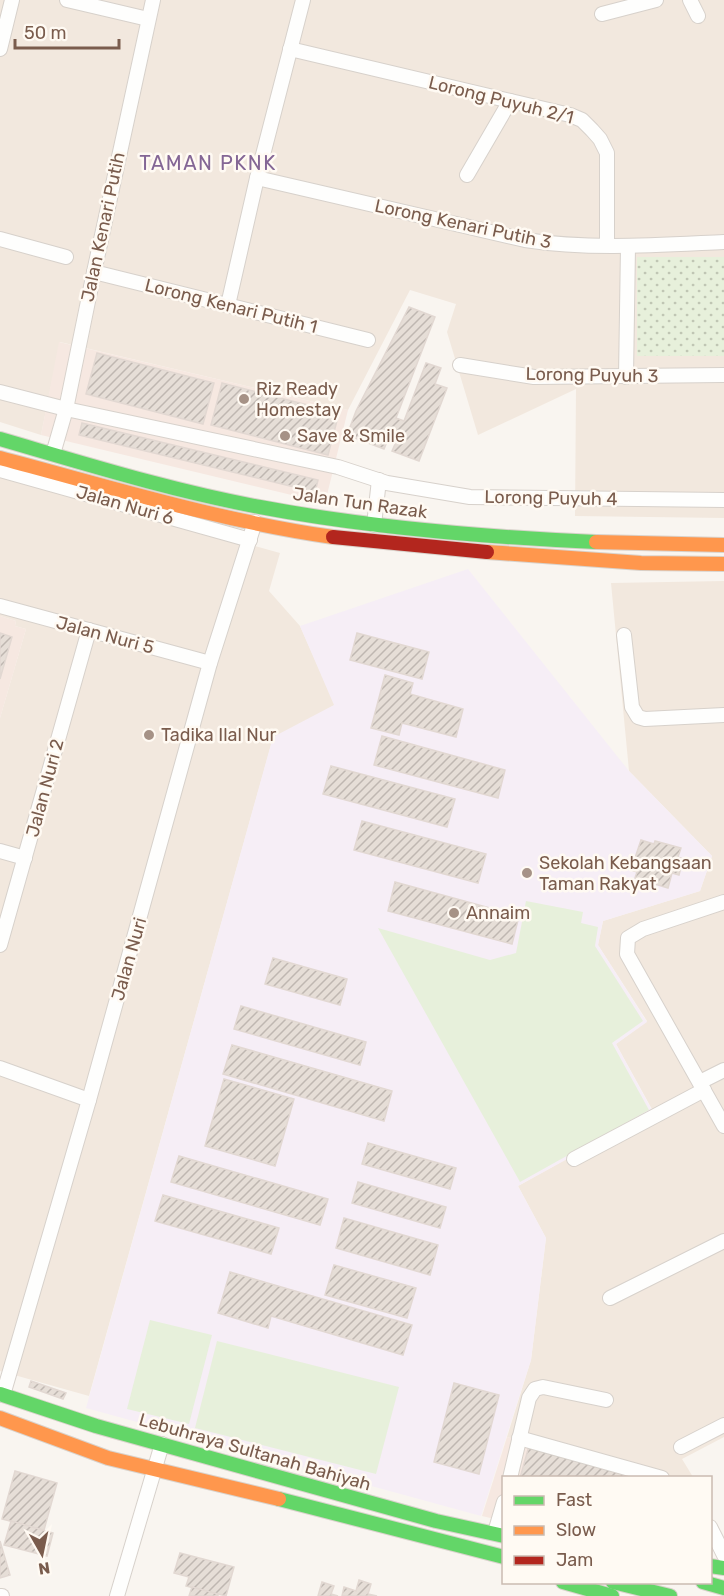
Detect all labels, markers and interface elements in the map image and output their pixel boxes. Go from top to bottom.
scale bar [15,12,118,50]
text: 50 m [24,22,67,44]
street label: Lorong Puyuh 2/1 [426,71,576,129]
street label: Jalan Kenari Putih [76,150,130,304]
district label: TAMAN PKNK [139,151,277,175]
street label: Lorong Kenari Putih 3 [373,195,553,253]
street label: Lorong Kenari Putih 1 [142,274,320,338]
street label: Lorong Puyuh 3 [525,363,659,387]
place label: Riz Ready Homestay [256,378,341,421]
marker: Riz Ready Homestay [237,392,251,406]
place label: Save & Smile [297,425,405,447]
marker: Save & Smile [278,429,292,443]
street label: Jalan Nuri 6 [74,481,177,529]
street label: Jalan Tun Razak [291,483,429,523]
street label: Lorong Puyuh 4 [484,486,618,510]
street label: Jalan Nuri 5 [54,611,156,659]
place label: Tadika Ilal Nur [161,724,277,746]
marker: Tadika Ilal Nur [142,728,156,742]
street label: Jalan Nuri 2 [21,737,69,839]
place label: Sekolah Kebangsaan Taman Rakyat [539,852,712,895]
marker: Sekolah Kebangsaan Taman Rakyat [520,866,534,880]
place label: Annaim [466,902,530,924]
marker: Annaim [447,906,461,920]
street label: Jalan Nuri [107,915,151,1003]
street label: Lebuhraya Sultanah Bahiyah [136,1408,374,1496]
legend [502,1476,712,1584]
text: Fast [556,1489,592,1511]
text: Slow [556,1519,596,1541]
north arrow [12,1524,72,1584]
text: Jam [556,1549,593,1571]
text: N [37,1558,51,1579]

